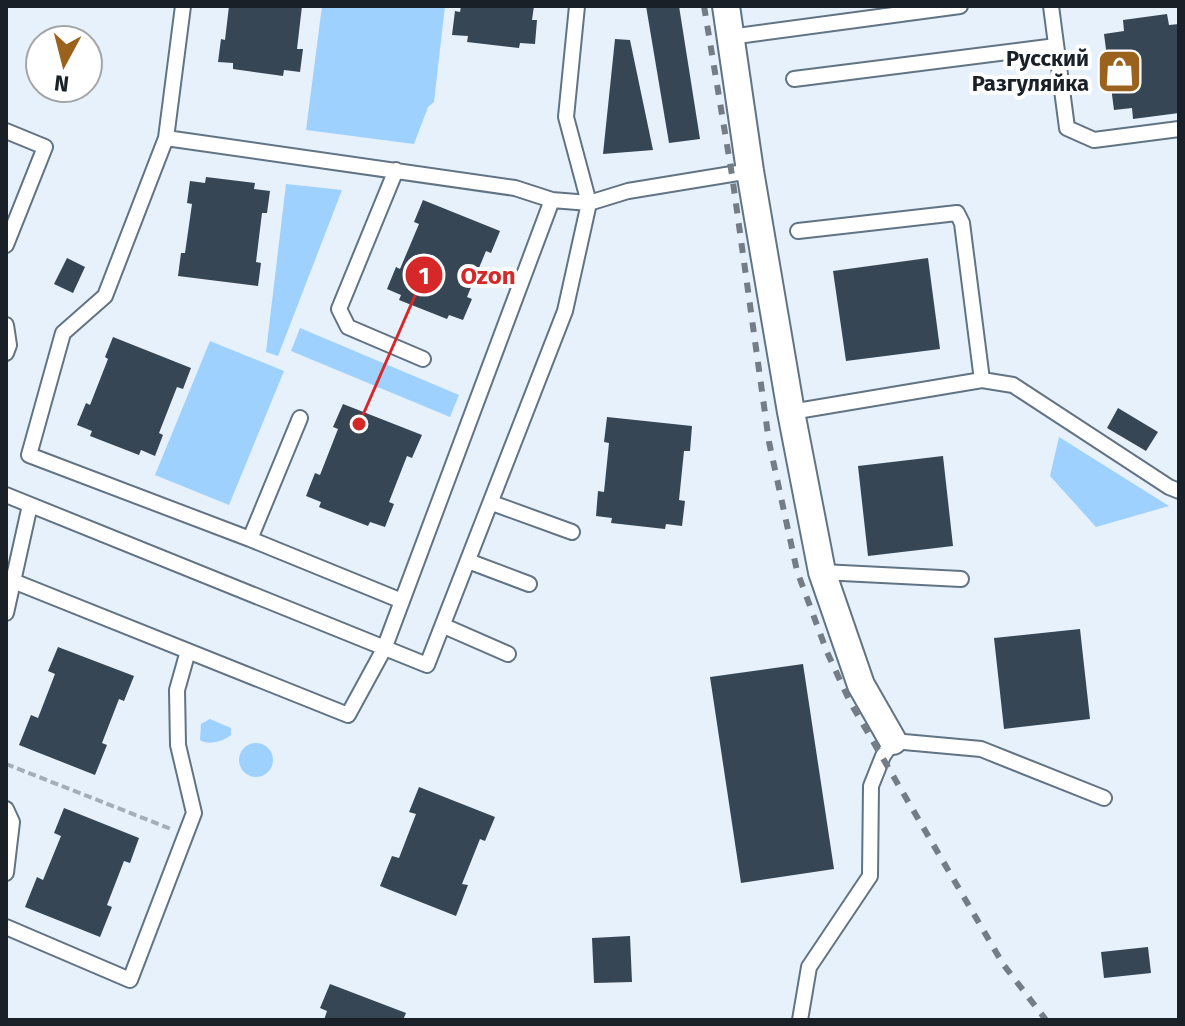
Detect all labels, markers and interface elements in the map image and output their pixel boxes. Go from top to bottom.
north arrow [24,24,104,104]
place label: Русский Разгуляйка [972,45,1089,97]
shop icon: Русский Разгуляйка [1096,47,1144,95]
text: N [53,69,71,98]
callout: Ozon [404,251,531,299]
text: 1 [418,262,430,290]
text: Ozon [460,262,516,290]

